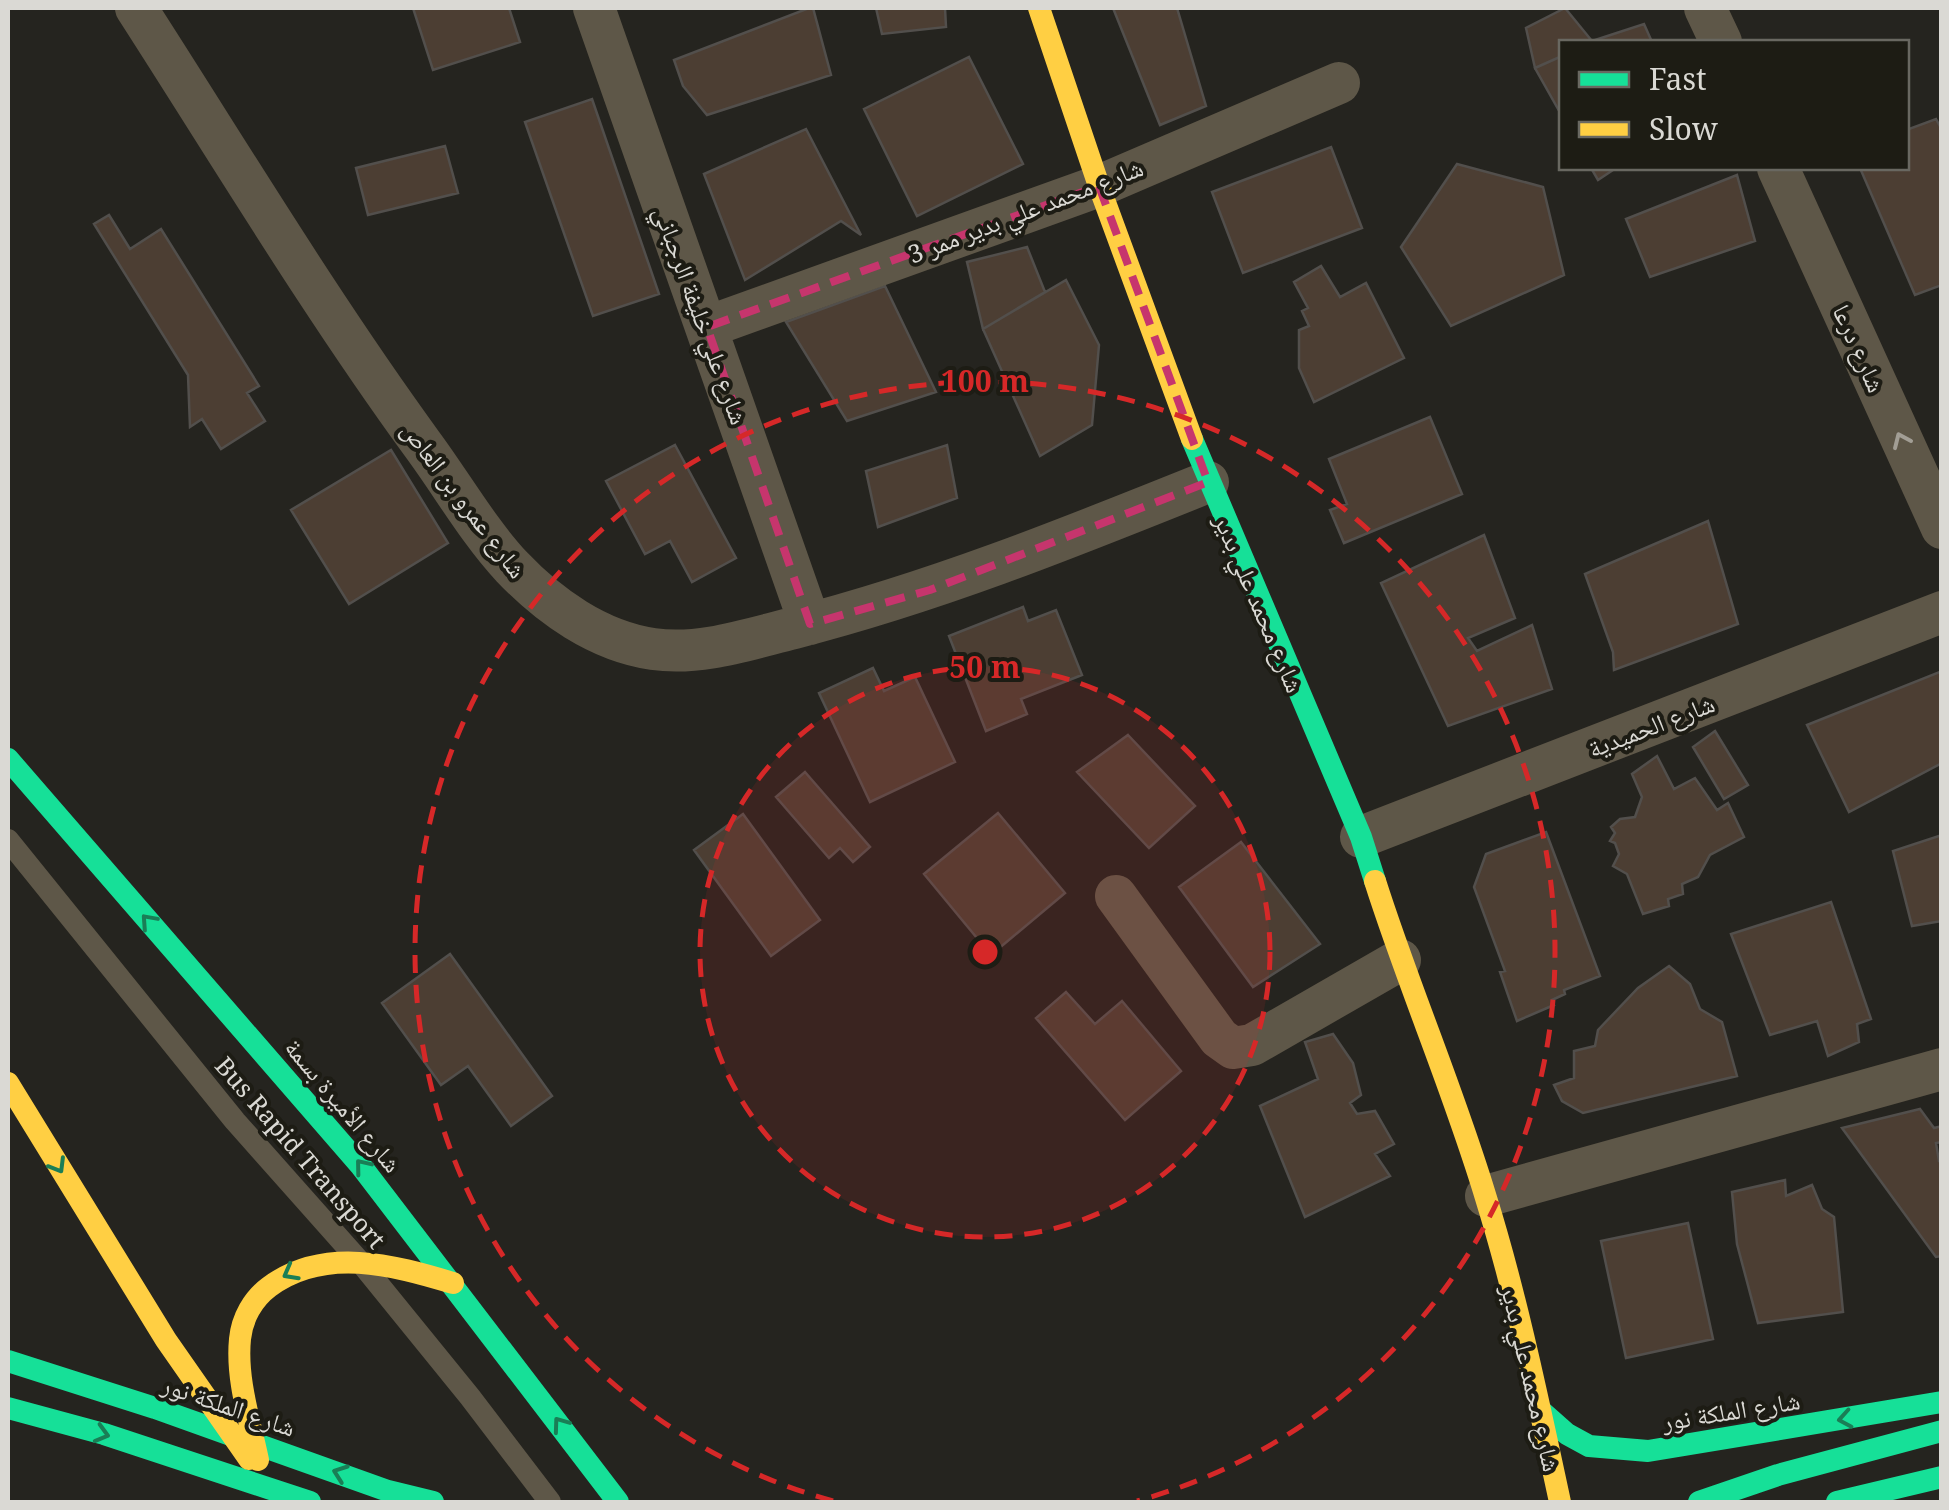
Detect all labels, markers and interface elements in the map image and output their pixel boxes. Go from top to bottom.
legend [1559,40,1909,170]
text: Fast [1649,58,1706,99]
text: Slow [1649,108,1718,149]
street label: شارع محمد علي بدير ممر 3 [902,149,1149,275]
street label: شارع علي خليفة الرجباني [643,201,757,430]
street label: شارع درعا [1826,299,1894,397]
text: 100 m [941,360,1029,401]
street label: شارع عمرو بن العاص [395,413,535,585]
one-way arrow [1893,432,1913,450]
street label: شارع محمد علي بدير [1203,508,1313,699]
text: 50 m [949,646,1021,687]
street label: شارع الحميدية [1583,685,1719,765]
one-way arrow [142,914,160,933]
centre of rings [967,934,1003,970]
street label: شارع الأميرة بسمة [278,1031,410,1179]
street label: Bus Rapid Transport [208,1049,394,1255]
one-way arrow [46,1156,65,1174]
one-way arrow [355,1160,373,1178]
one-way arrow [283,1260,301,1280]
street label: شارع محمد علي بدير [1490,1280,1570,1476]
street label: شارع الملكة نور [157,1366,300,1444]
street label: شارع الملكة نور [1659,1382,1802,1438]
one-way arrow [1837,1408,1854,1429]
one-way arrow [554,1417,571,1435]
one-way arrow [92,1422,109,1443]
one-way arrow [332,1464,349,1485]

